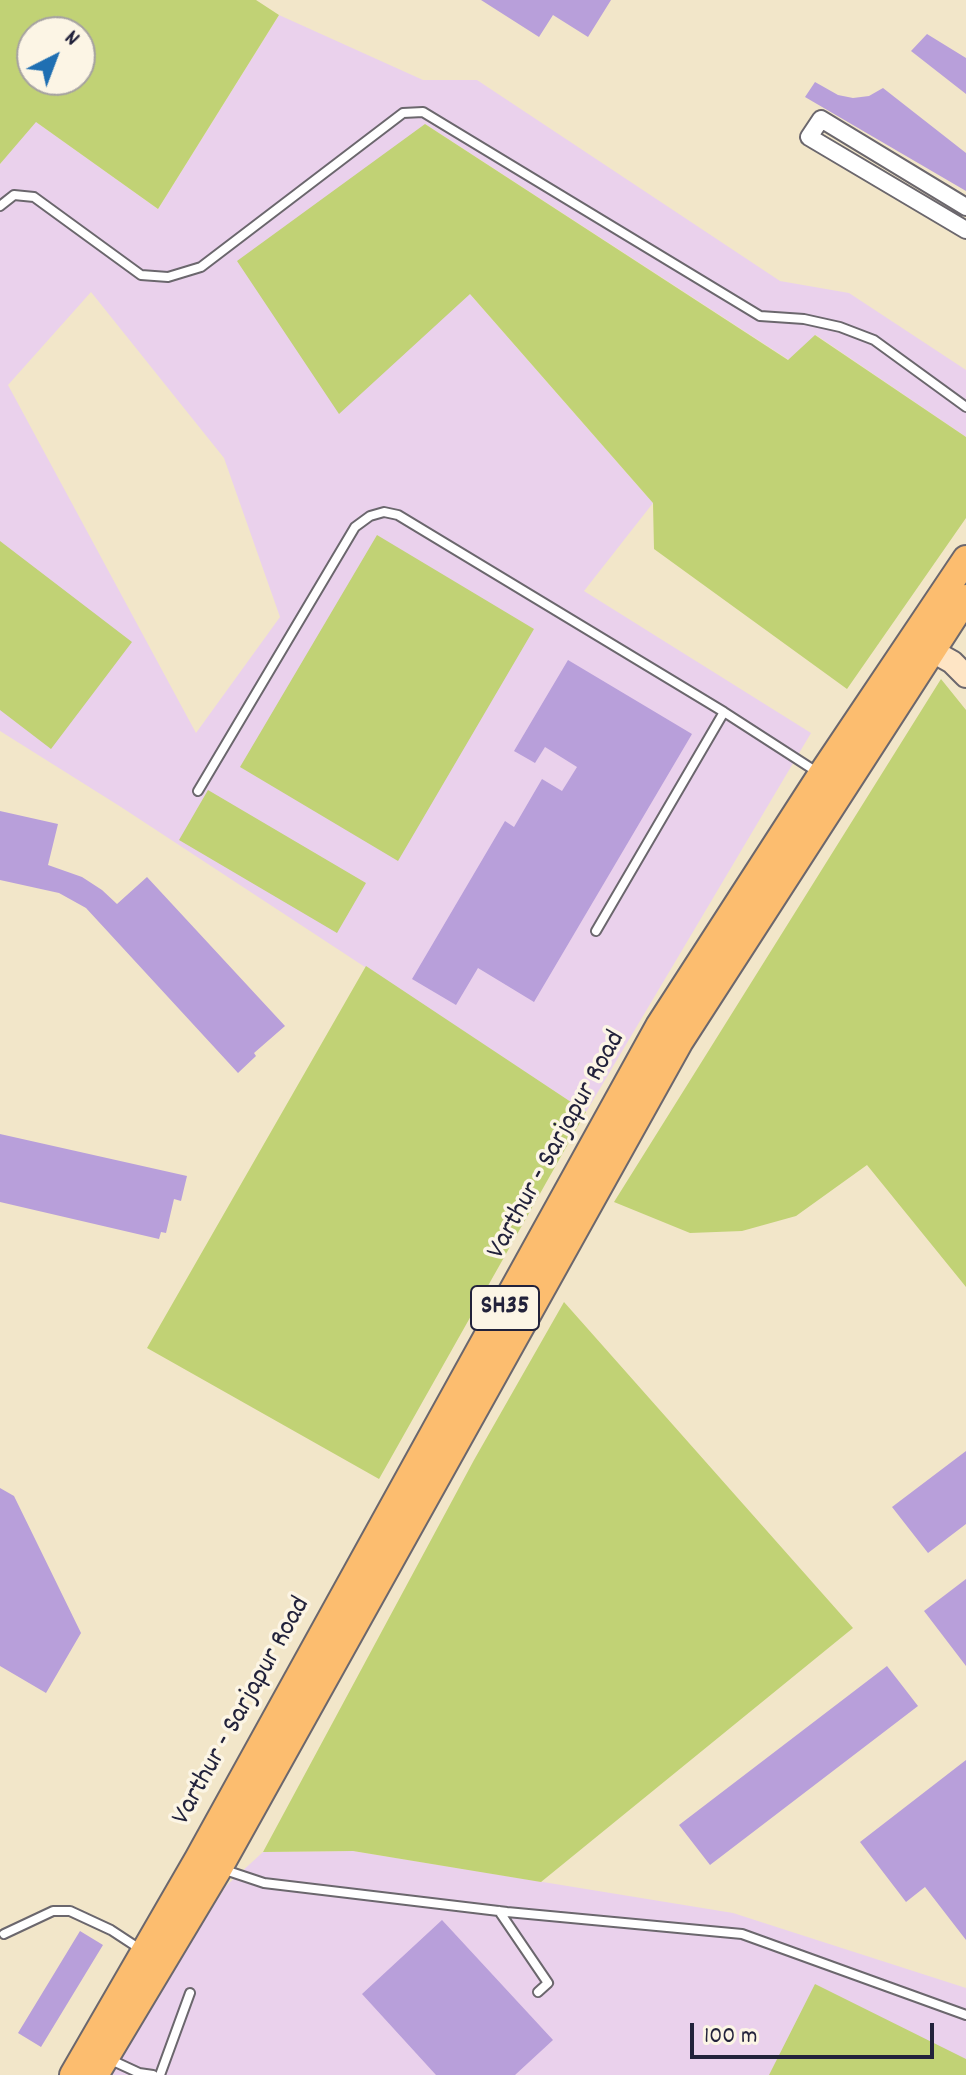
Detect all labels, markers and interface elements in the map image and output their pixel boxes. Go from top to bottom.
north arrow [16,16,96,96]
text: N [57,24,85,54]
street label: Varthur - Sarjapur Road [481,1026,635,1266]
road number: SH35 [471,1286,539,1330]
street label: Varthur - Sarjapur Road [166,1592,320,1832]
scale bar [694,2007,938,2057]
text: 100 m [704,2020,757,2054]

